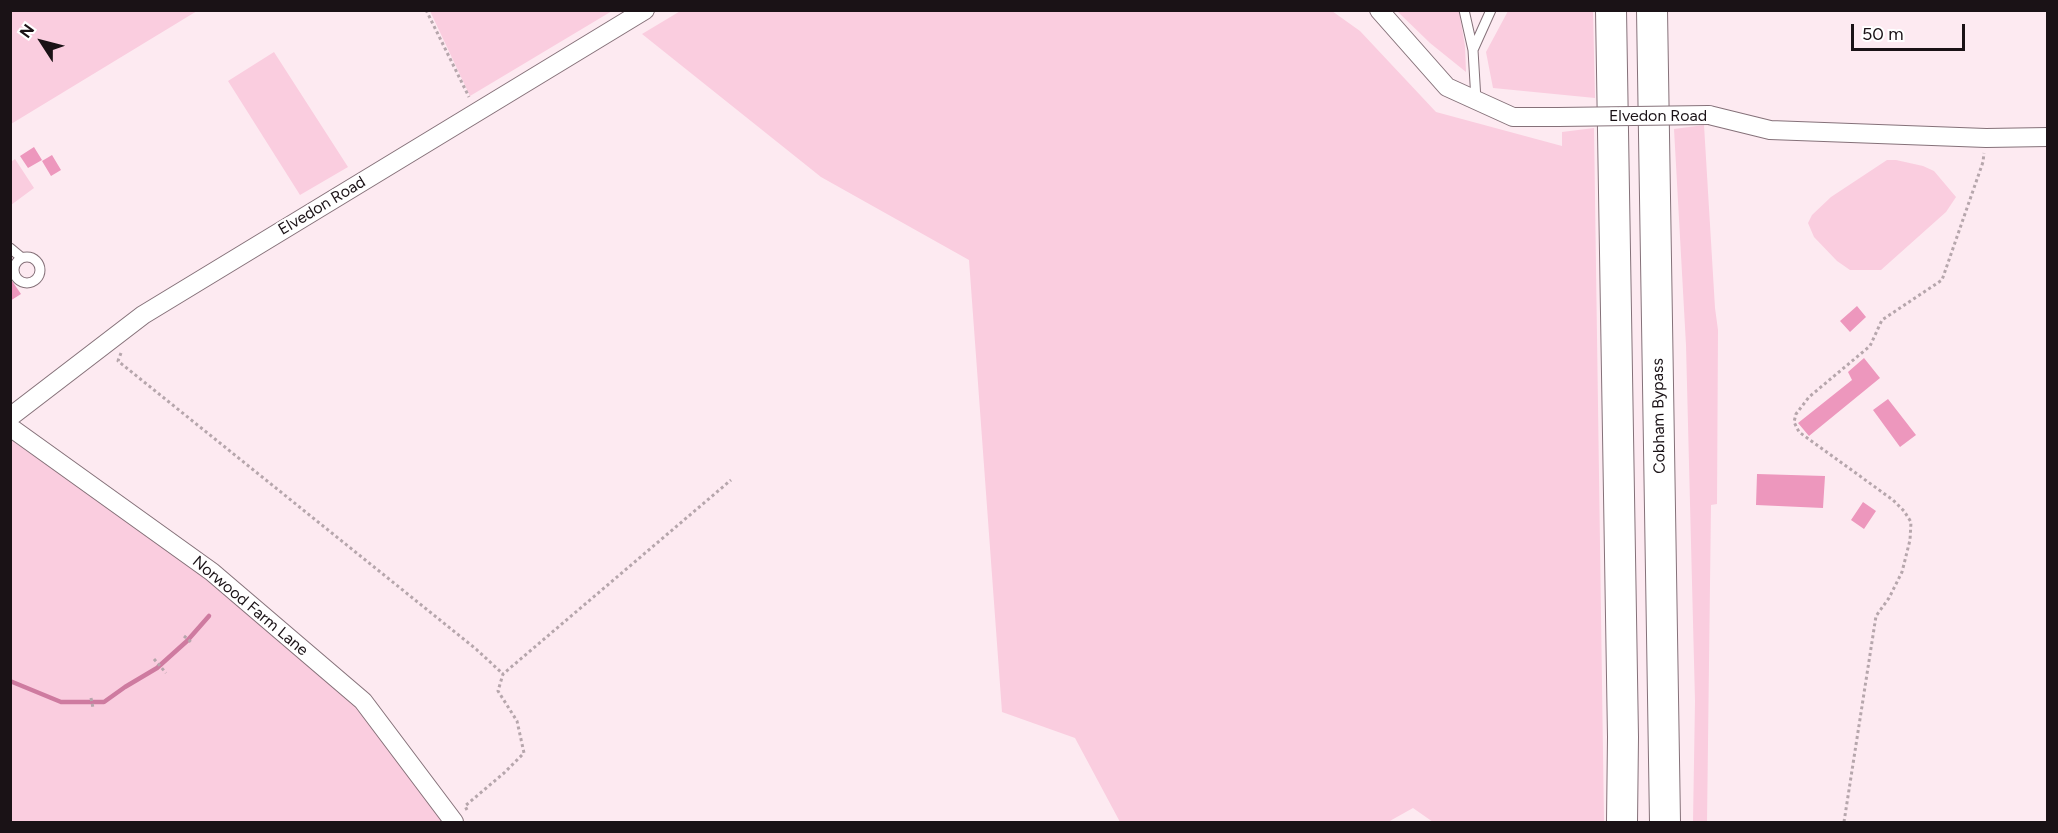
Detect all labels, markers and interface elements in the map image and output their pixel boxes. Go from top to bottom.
north arrow [12,12,72,72]
scale bar [1854,12,1968,50]
text: N [16,21,38,42]
text: 50 m [1862,23,1904,45]
street label: Elvedon Road [1609,106,1707,126]
street label: Elvedon Road [275,172,369,240]
street label: Cobham Bypass [1648,358,1670,474]
street label: Norwood Farm Lane [188,552,312,660]

